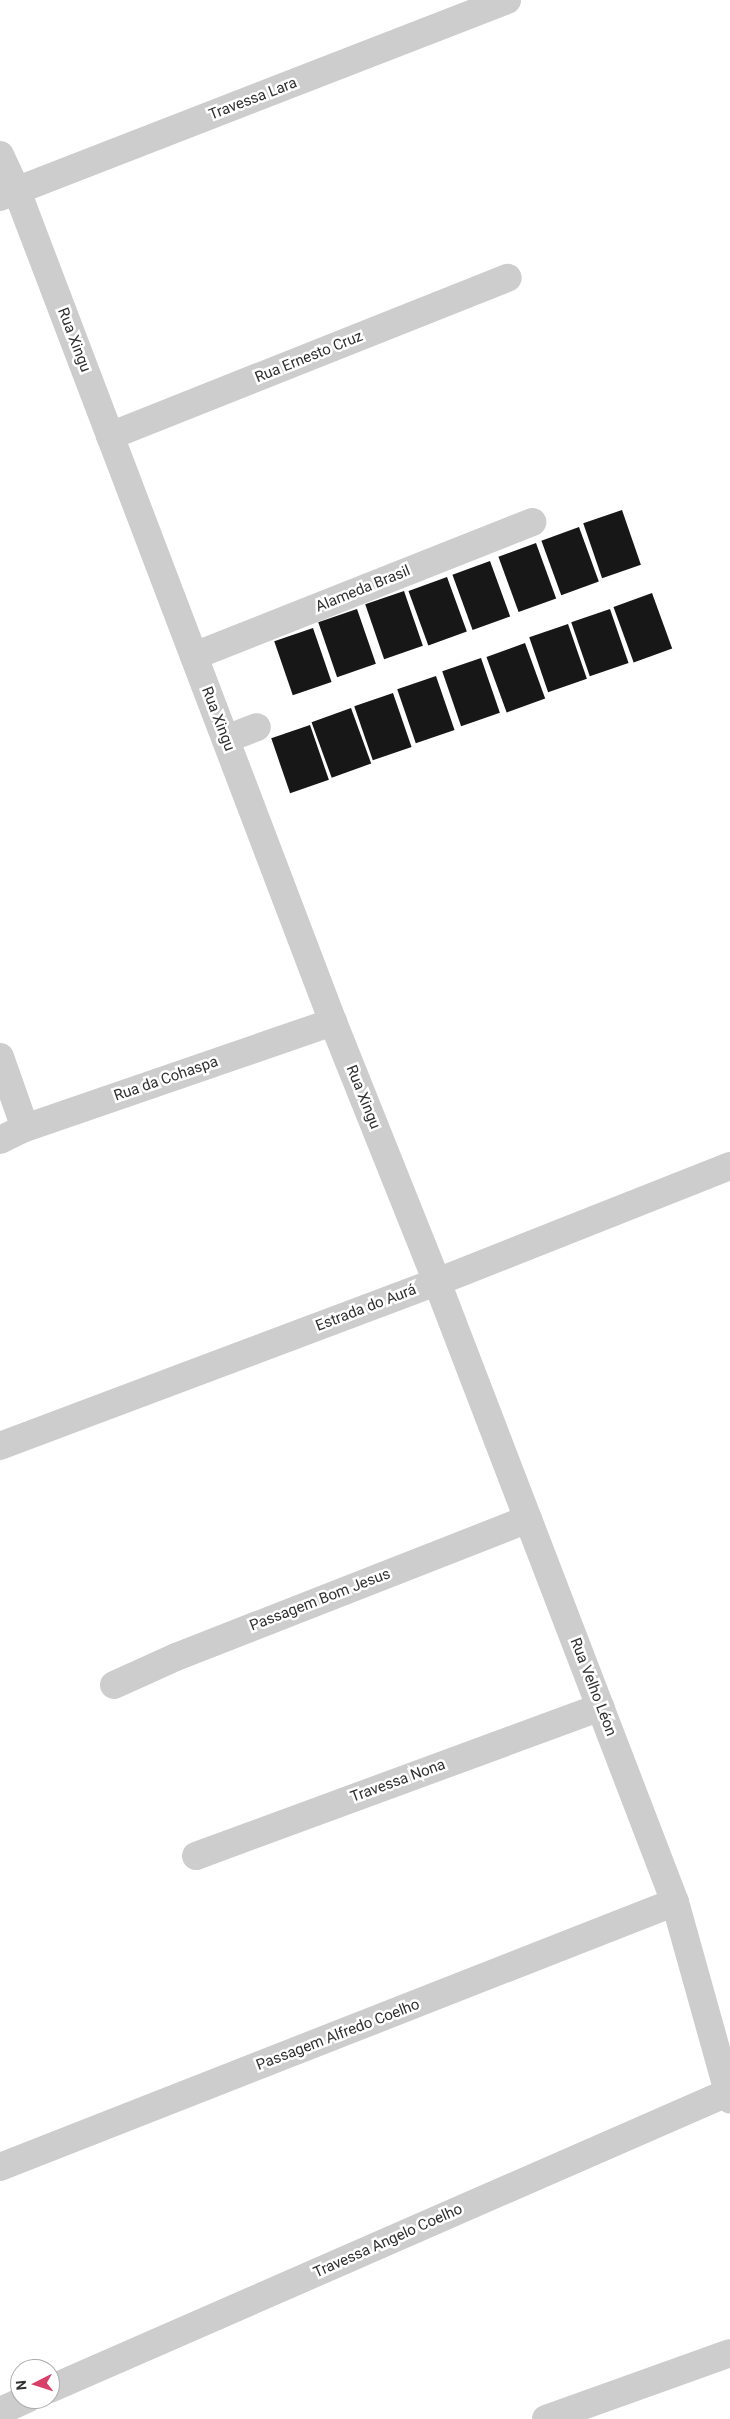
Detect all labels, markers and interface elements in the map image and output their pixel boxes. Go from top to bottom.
street label: Travessa Lara [206,74,300,124]
street label: Rua Xingu [54,305,94,375]
street label: Rua Ernesto Cruz [253,327,365,387]
street label: Alameda Brasil [313,562,413,616]
street label: Rua Xingu [198,684,238,754]
street label: Rua da Cohaspa [112,1053,220,1105]
street label: Rua Xingu [342,1062,384,1132]
street label: Estrada do Aurá [313,1281,419,1335]
street label: Passagem Bom Jesus [247,1565,393,1635]
street label: Rua Velho Léon [566,1635,620,1739]
street label: Travessa Nona [348,1756,448,1806]
street label: Passagem Alfredo Coelho [254,1996,422,2074]
street label: Travessa Angelo Coelho [311,2200,465,2282]
north arrow [10,2359,60,2409]
text: N [13,2380,29,2391]

